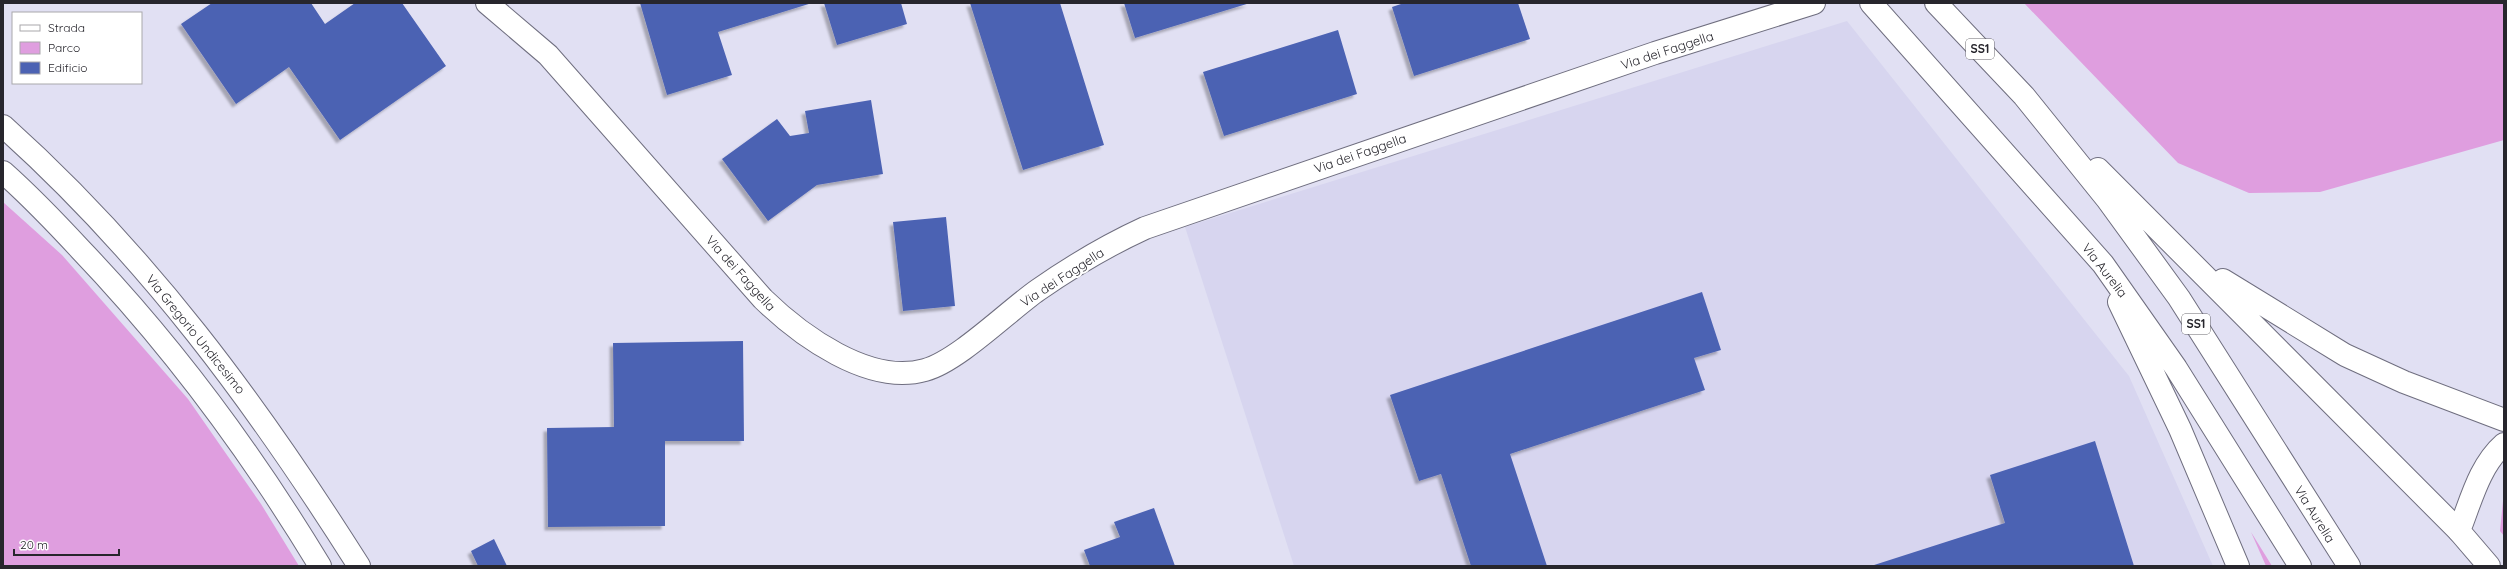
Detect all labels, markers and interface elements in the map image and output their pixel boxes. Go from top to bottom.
legend [12,12,142,84]
text: Strada [48,20,85,35]
street label: Via dei Faggella [1619,27,1715,73]
road number: SS1 [1966,39,1994,59]
text: Parco [48,40,80,55]
text: Edificio [48,60,88,75]
street label: Via dei Faggella [1312,130,1408,176]
street label: Via dei Faggella [703,232,779,314]
street label: Via Aurelia [2079,240,2131,300]
street label: Via dei Faggella [1017,244,1107,310]
street label: Via Gregorio Undicesimo [143,271,249,397]
road number: SS1 [2182,314,2210,334]
street label: Via Aurelia [2291,483,2339,545]
scale bar [14,531,119,557]
text: 20 m [20,537,48,552]

